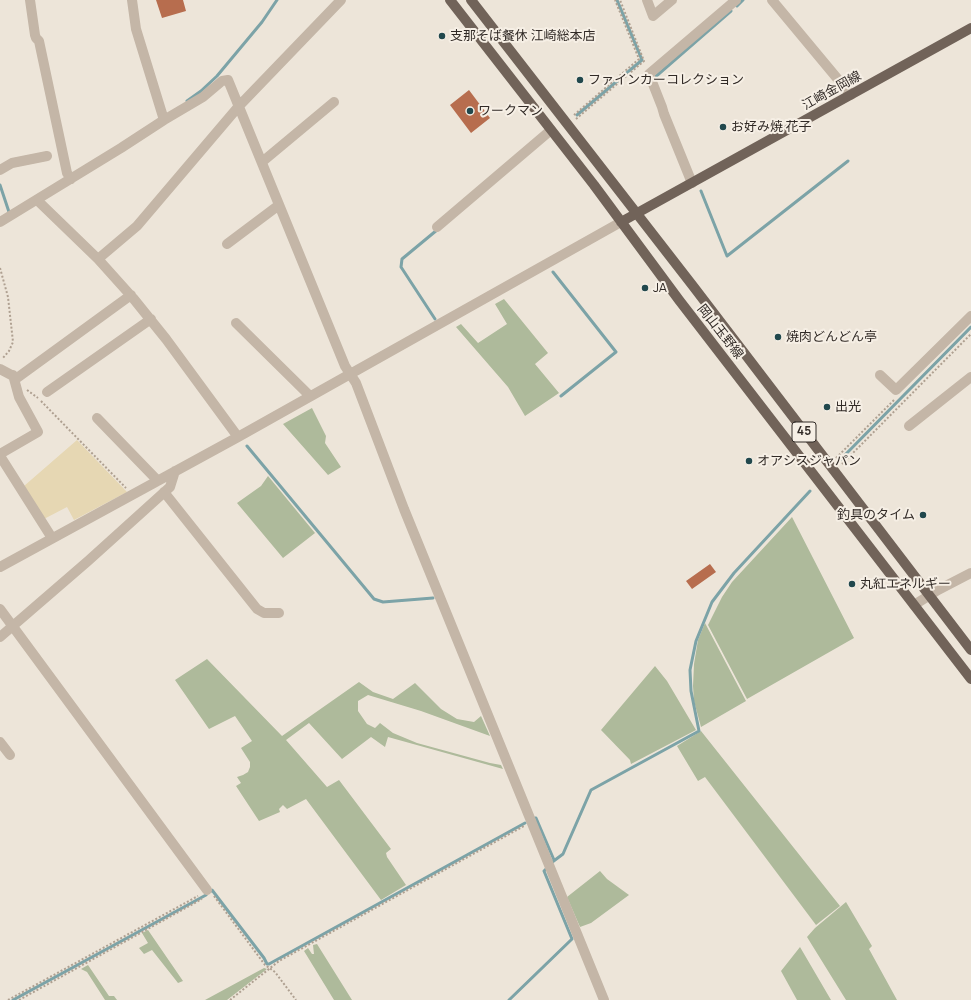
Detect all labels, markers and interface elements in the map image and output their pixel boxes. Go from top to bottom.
place label: 支那そば餐休 江崎総本店 [450,28,596,44]
marker: 支那そば餐休 江崎総本店 [437,31,447,41]
street label: 江崎金岡線 [800,68,864,114]
place label: ファインカーコレクション [588,72,744,88]
marker: ファインカーコレクション [575,75,585,85]
place label: ワークマン [478,103,543,119]
marker: ワークマン [465,106,475,116]
place label: お好み焼 花子 [731,119,812,135]
marker: お好み焼 花子 [718,122,728,132]
place label: JA [653,280,667,296]
marker: JA [640,283,650,293]
street label: 岡山玉野線 [694,302,746,362]
place label: 焼肉どんどん亭 [786,329,877,345]
marker: 焼肉どんどん亭 [773,332,783,342]
place label: 出光 [835,399,861,415]
marker: 出光 [822,402,832,412]
road number: 45 [792,422,816,442]
place label: オアシスジャパン [757,453,861,469]
marker: オアシスジャパン [744,456,754,466]
place label: 釣具のタイム [837,507,915,523]
marker: 釣具のタイム [918,510,928,520]
place label: 丸紅エネルギー [860,576,951,592]
marker: 丸紅エネルギー [847,579,857,589]

